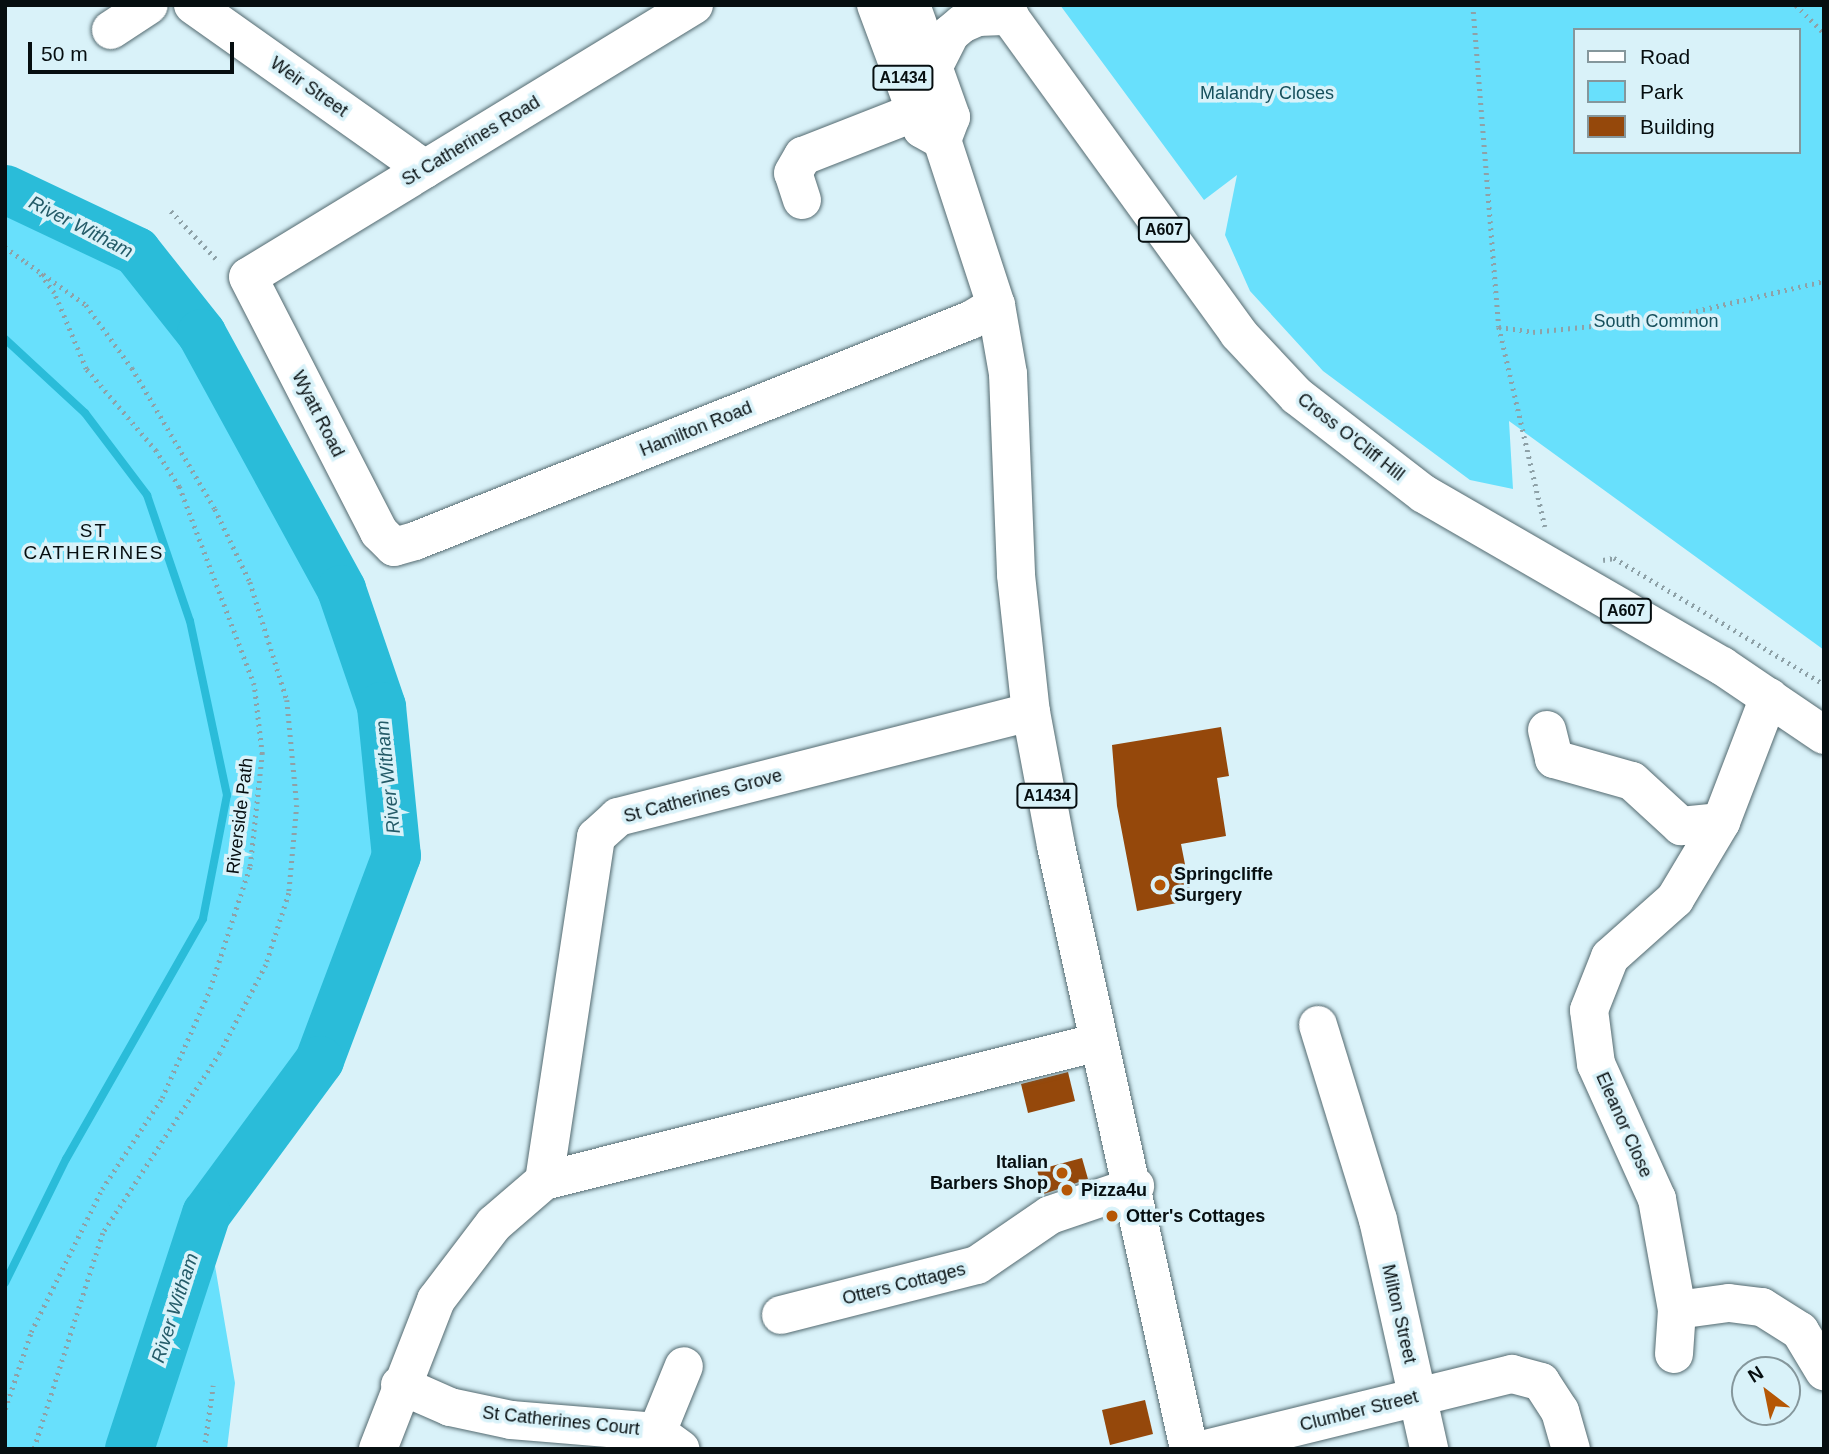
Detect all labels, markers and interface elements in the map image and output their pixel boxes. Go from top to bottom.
scale bar [32,28,238,72]
legend [1574,28,1801,154]
text: 50 m [41,42,88,65]
text: Road [1640,45,1690,68]
street label: Weir Street [266,52,352,122]
road number: A1434 [872,66,934,90]
text: Park [1640,80,1683,103]
park label: Malandry Closes [1200,82,1334,104]
street label: St Catherines Road [398,91,544,191]
text: Building [1640,115,1715,138]
water label: River Witham [25,191,137,263]
road number: A607 [1138,218,1190,242]
park label: South Common [1593,310,1719,332]
street label: Wyatt Road [287,367,349,461]
street label: Cross O'Cliff Hill [1293,388,1409,486]
street label: Hamilton Road [637,397,755,461]
district label: ST CATHERINES [25,520,163,564]
road number: A607 [1600,598,1652,624]
water label: River Witham [371,719,405,835]
street label: Riverside Path [222,757,258,875]
street label: St Catherines Grove [621,764,785,828]
road number: A1434 [1016,783,1078,808]
place label: Springcliffe Surgery [1174,864,1273,906]
marker: Springcliffe Surgery [1152,877,1168,893]
street label: Eleanor Close [1591,1069,1657,1181]
place label: Italian Barbers Shop [930,1152,1048,1194]
marker: Italian Barbers Shop [1054,1165,1070,1181]
place label: Pizza4u [1081,1179,1147,1201]
marker: Pizza4u [1059,1182,1075,1198]
place label: Otter's Cottages [1126,1205,1265,1227]
marker: Otter's Cottages [1104,1208,1120,1224]
water label: River Witham [147,1250,203,1366]
street label: Otters Cottages [840,1258,968,1310]
street label: Milton Street [1377,1262,1421,1366]
north arrow [1731,1356,1801,1426]
text: N [1744,1362,1767,1387]
street label: Clumber Street [1298,1386,1420,1436]
street label: St Catherines Court [481,1402,641,1440]

